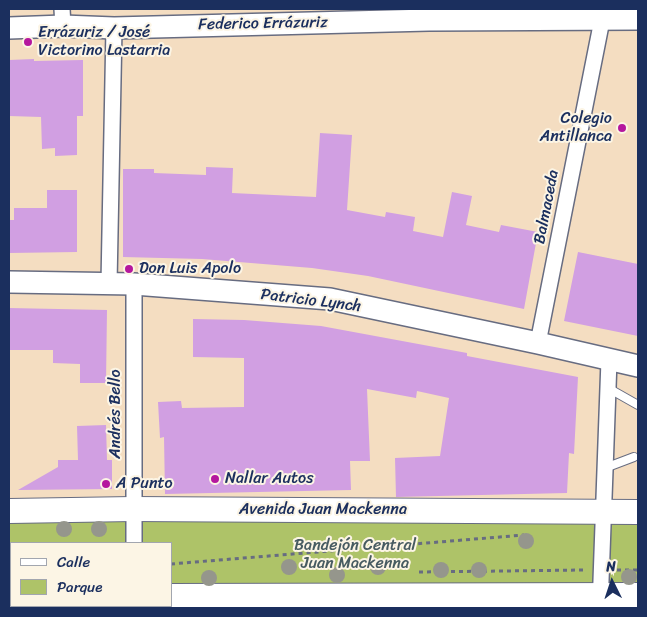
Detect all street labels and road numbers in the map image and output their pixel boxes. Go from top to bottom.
street label: Federico Errázuriz [198,13,328,35]
street label: Balmaceda [530,168,564,246]
street label: Patricio Lynch [260,285,362,317]
street label: Andrés Bello [106,369,126,459]
street label: Avenida Juan Mackenna [239,500,407,520]

